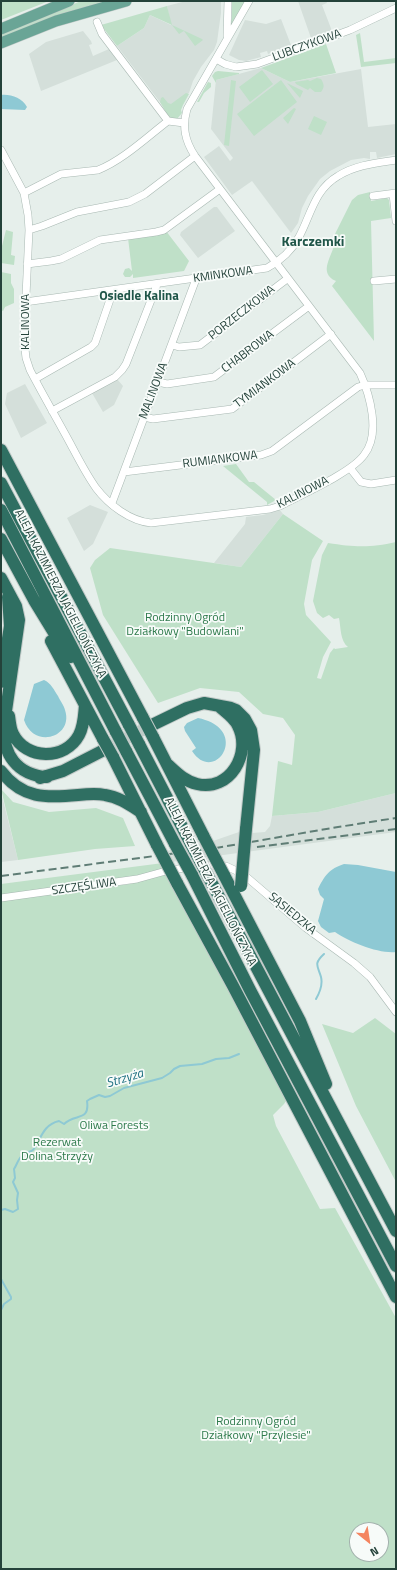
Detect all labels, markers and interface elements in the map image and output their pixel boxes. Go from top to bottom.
street label: LUBCZYKOWA [271,27,343,65]
district label: Karczemki [282,235,344,251]
street label: KMINKOWA [192,264,254,286]
street label: PORZECZKOWA [206,283,278,343]
district label: Osiedle Kalina [99,289,179,305]
street label: KALINOWA [19,294,33,350]
street label: CHABROWA [219,328,277,376]
street label: TYMIANKOWA [231,356,299,412]
street label: MALINOWA [137,361,171,421]
street label: RUMIANKOWA [182,448,258,472]
street label: KALINOWA [275,474,331,512]
street label: ALEJA KAZIMIERZA JAGIELLOŃCZYKA [11,507,109,681]
park label: Rodzinny Ogród Działkowy "Budowlani" [126,611,244,639]
street label: ALEJA KAZIMIERZA JAGIELLOŃCZYKA [161,795,259,969]
street label: SZCZĘŚLIWA [51,875,117,899]
street label: SĄSIEDZKA [265,890,319,938]
water label: Strzyża [105,1066,145,1092]
park label: Oliwa Forests [80,1119,148,1133]
park label: Rezerwat Dolina Strzyży [21,1136,93,1164]
park label: Rodzinny Ogród Działkowy "Przylesie" [201,1415,311,1443]
north arrow [349,1522,389,1562]
text: N [367,1543,382,1560]

